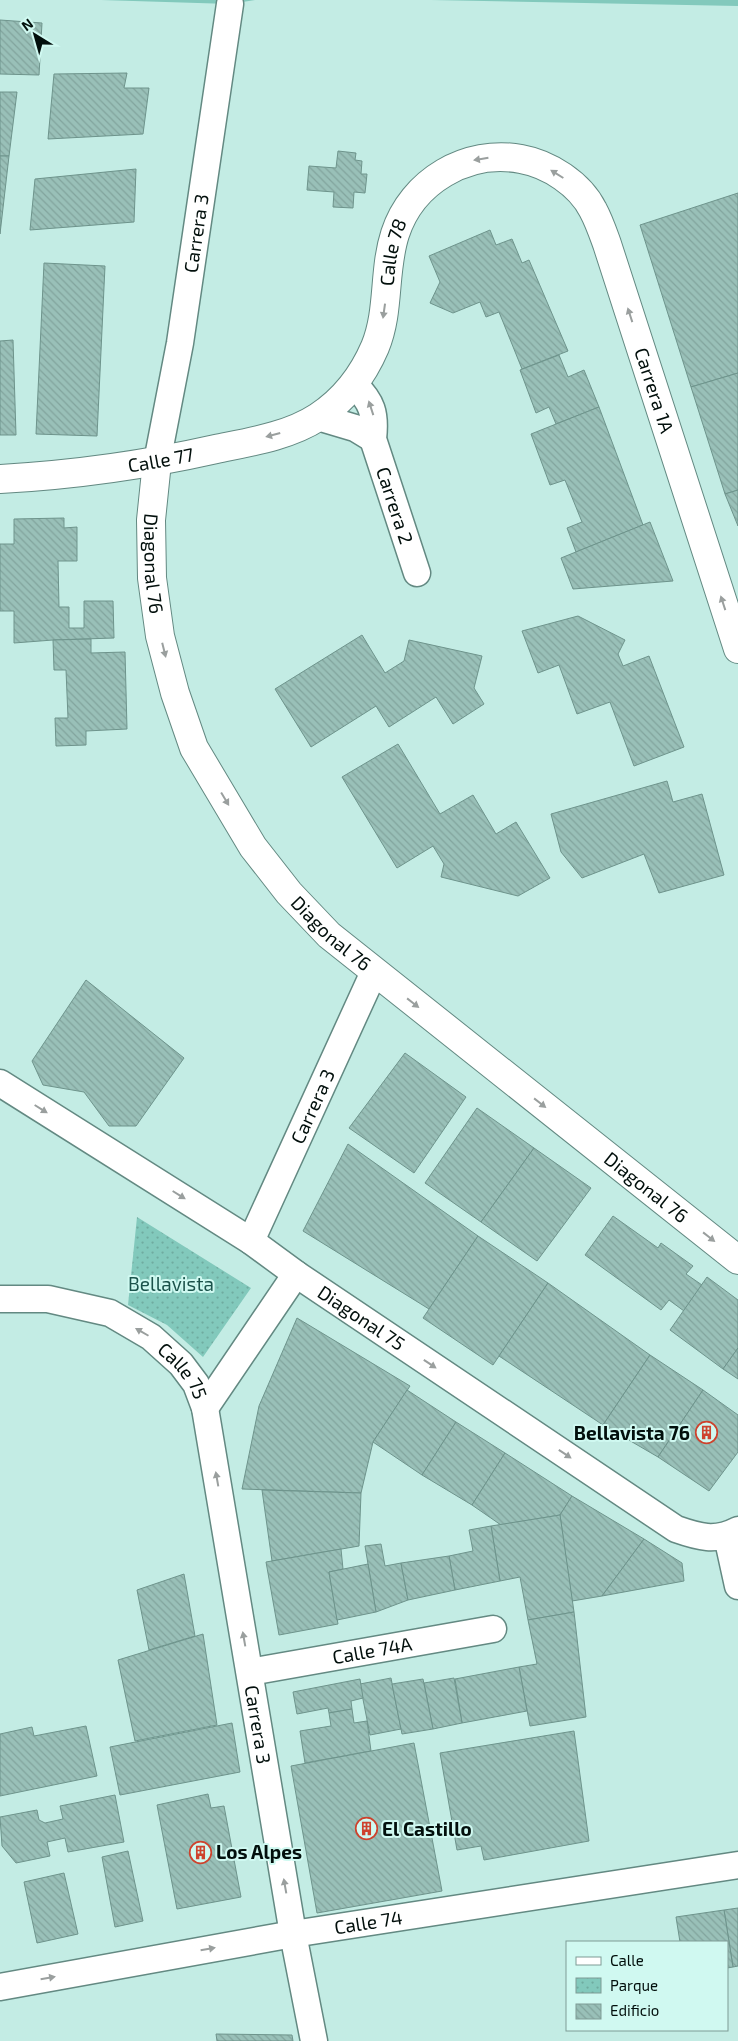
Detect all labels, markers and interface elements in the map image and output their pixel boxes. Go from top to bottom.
north arrow [10,10,60,60]
text: N [18,14,36,34]
one-way arrow [472,156,488,164]
one-way arrow [551,170,564,179]
street label: Carrera 3 [179,192,213,274]
street label: Calle 78 [375,215,411,287]
one-way arrow [380,303,388,319]
one-way arrow [626,307,634,322]
street label: Carrera 1A [630,345,679,436]
one-way arrow [367,401,374,416]
one-way arrow [265,432,280,440]
street label: Calle 77 [126,442,196,477]
street label: Carrera 2 [372,464,419,547]
street label: Diagonal 76 [139,512,169,615]
one-way arrow [719,595,726,610]
one-way arrow [160,642,168,657]
one-way arrow [221,792,230,805]
street label: Diagonal 76 [287,891,376,975]
one-way arrow [406,997,419,1008]
street label: Carrera 3 [285,1065,339,1147]
one-way arrow [533,1098,546,1109]
one-way arrow [35,1104,48,1113]
street label: Diagonal 76 [600,1146,693,1227]
one-way arrow [172,1191,185,1200]
one-way arrow [702,1231,715,1242]
park label: Bellavista [128,1272,214,1295]
street label: Diagonal 75 [314,1280,409,1355]
one-way arrow [135,1328,150,1336]
street label: Calle 75 [154,1337,213,1402]
one-way arrow [423,1359,437,1369]
place label: Bellavista 76 [574,1421,690,1444]
building icon: Bellavista 76 [694,1421,718,1445]
one-way arrow [558,1449,572,1459]
one-way arrow [213,1470,221,1486]
one-way arrow [240,1631,248,1647]
street label: Calle 74A [330,1632,414,1668]
street label: Carrera 3 [241,1683,276,1765]
building icon: El Castillo [354,1817,378,1841]
place label: El Castillo [382,1817,472,1840]
building icon: Los Alpes [188,1840,212,1864]
place label: Los Alpes [216,1840,302,1863]
one-way arrow [281,1877,289,1893]
street label: Calle 74 [333,1905,404,1938]
legend [566,1941,728,2031]
one-way arrow [200,1945,216,1953]
text: Calle [610,1951,644,1969]
one-way arrow [40,1974,56,1982]
text: Parque [610,1976,658,1994]
text: Edificio [610,2001,659,2019]

